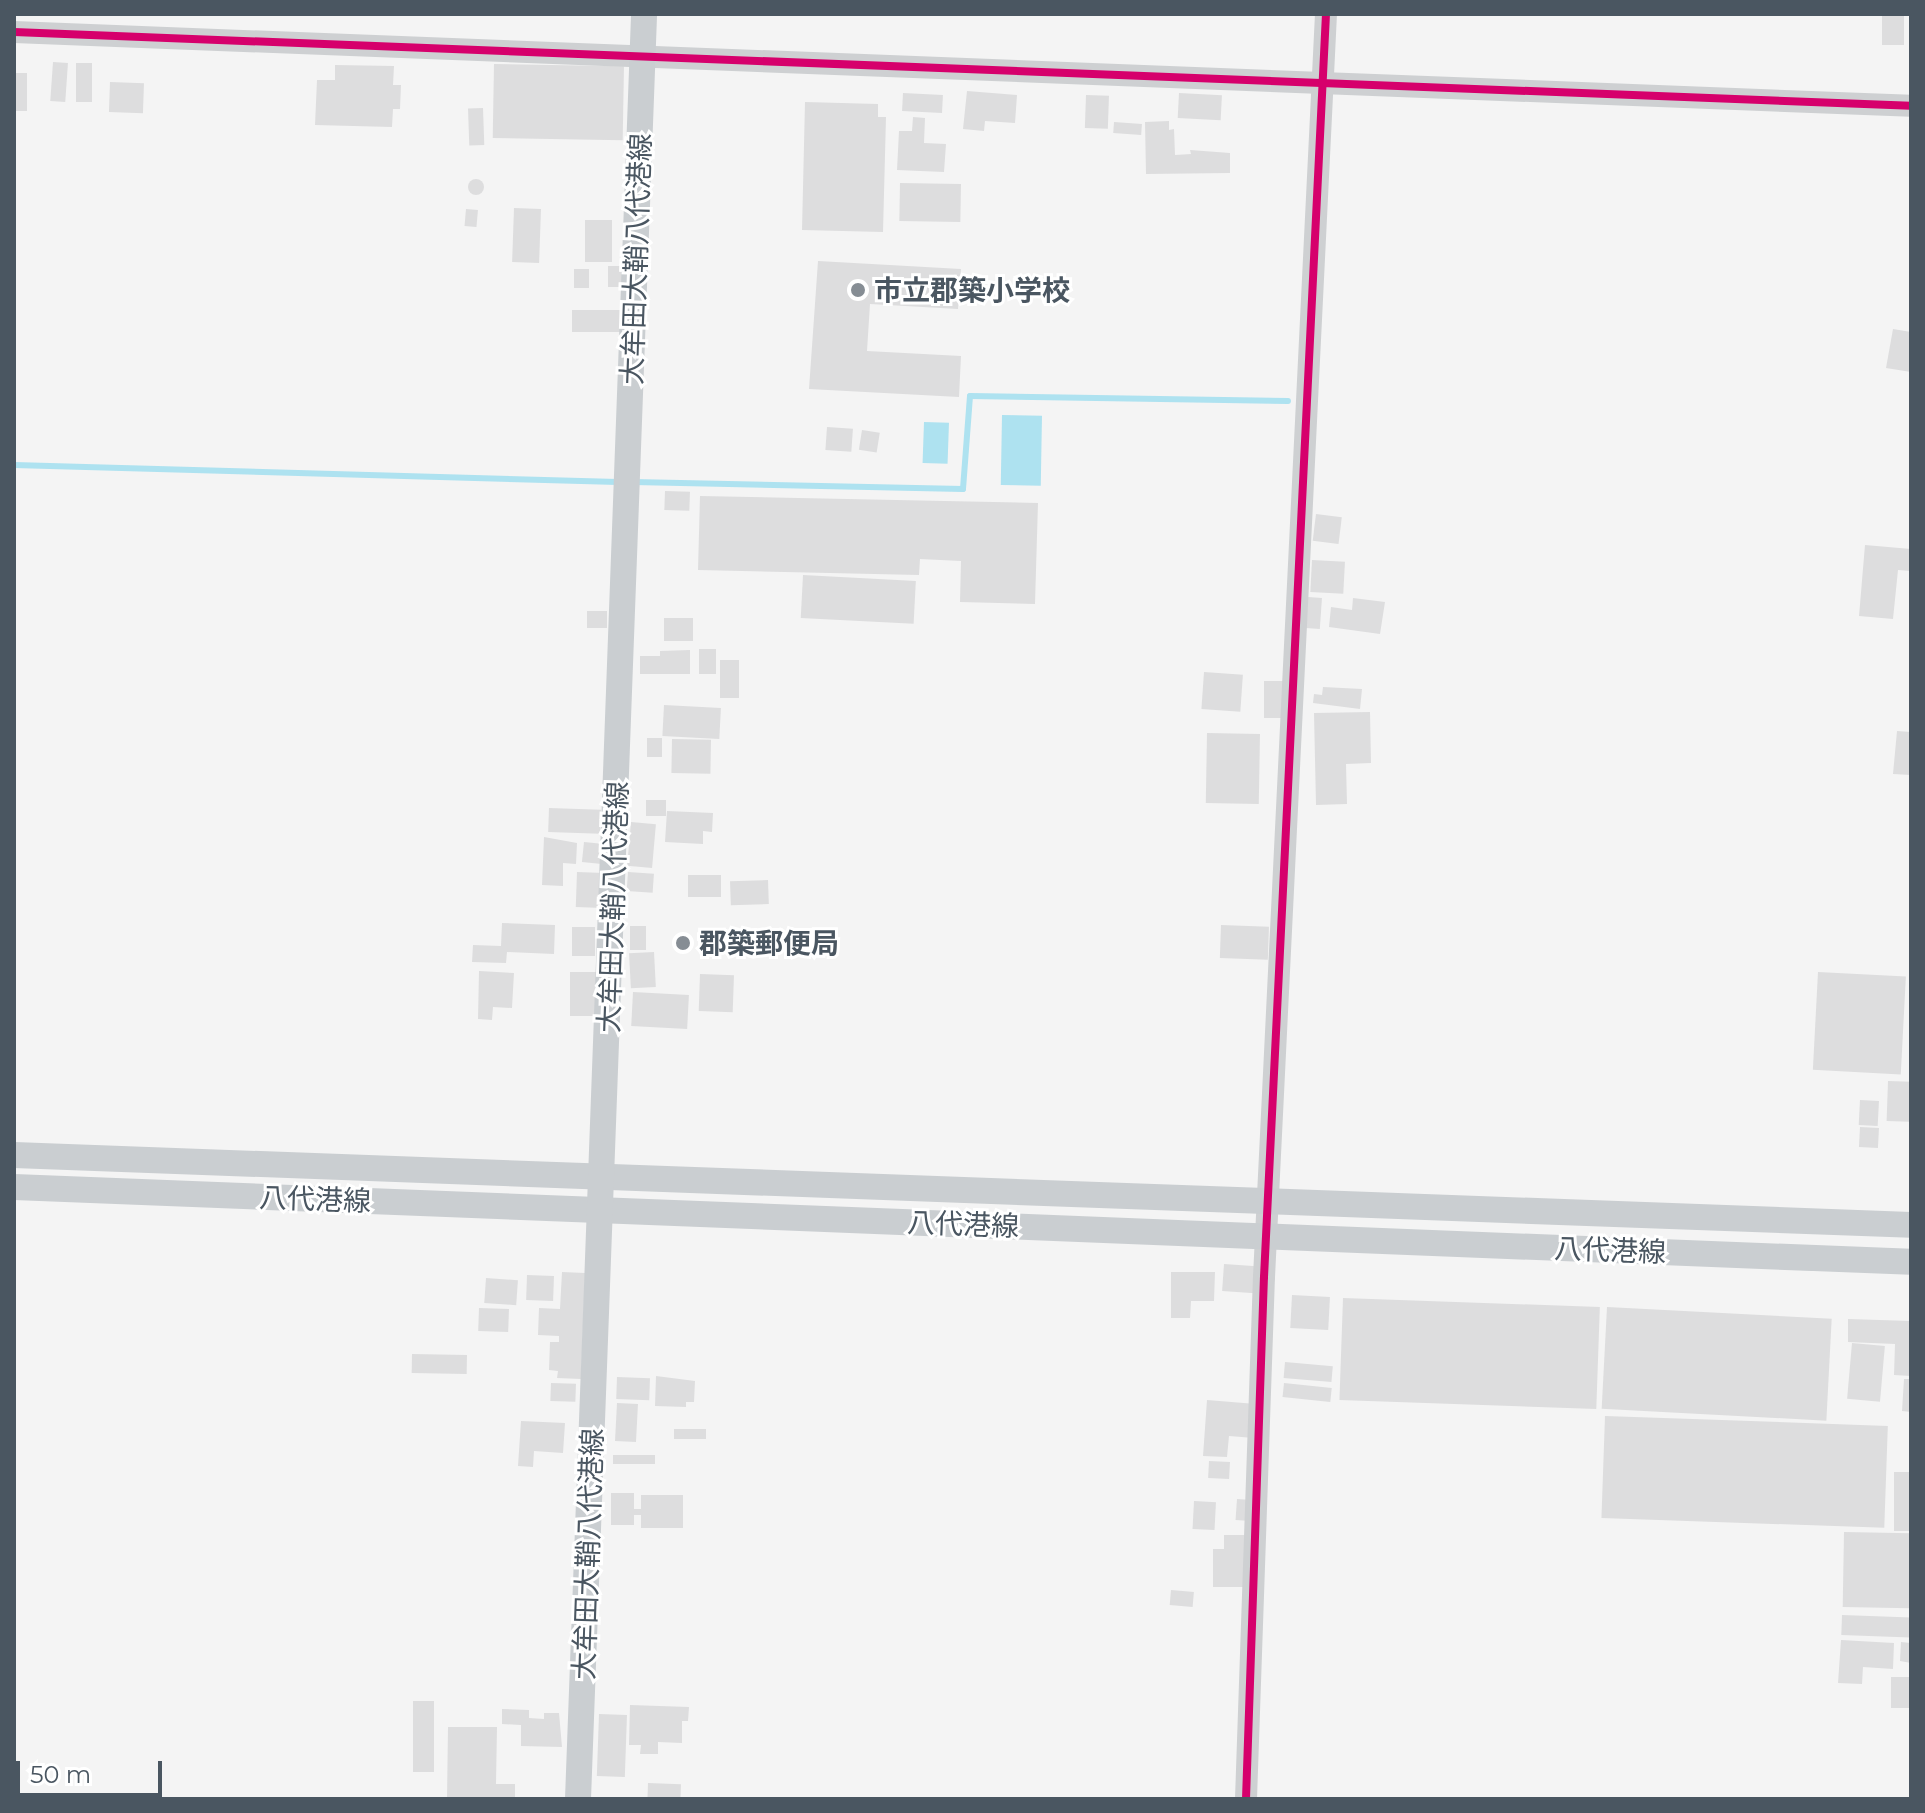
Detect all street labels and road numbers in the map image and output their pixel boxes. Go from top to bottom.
street label: 大牟田大鞘八代港線 [615,132,657,386]
street label: 大牟田大鞘八代港線 [592,780,634,1034]
street label: 八代港線 [258,1180,372,1218]
street label: 八代港線 [906,1205,1020,1243]
street label: 八代港線 [1553,1231,1667,1269]
street label: 大牟田大鞘八代港線 [567,1427,609,1681]

